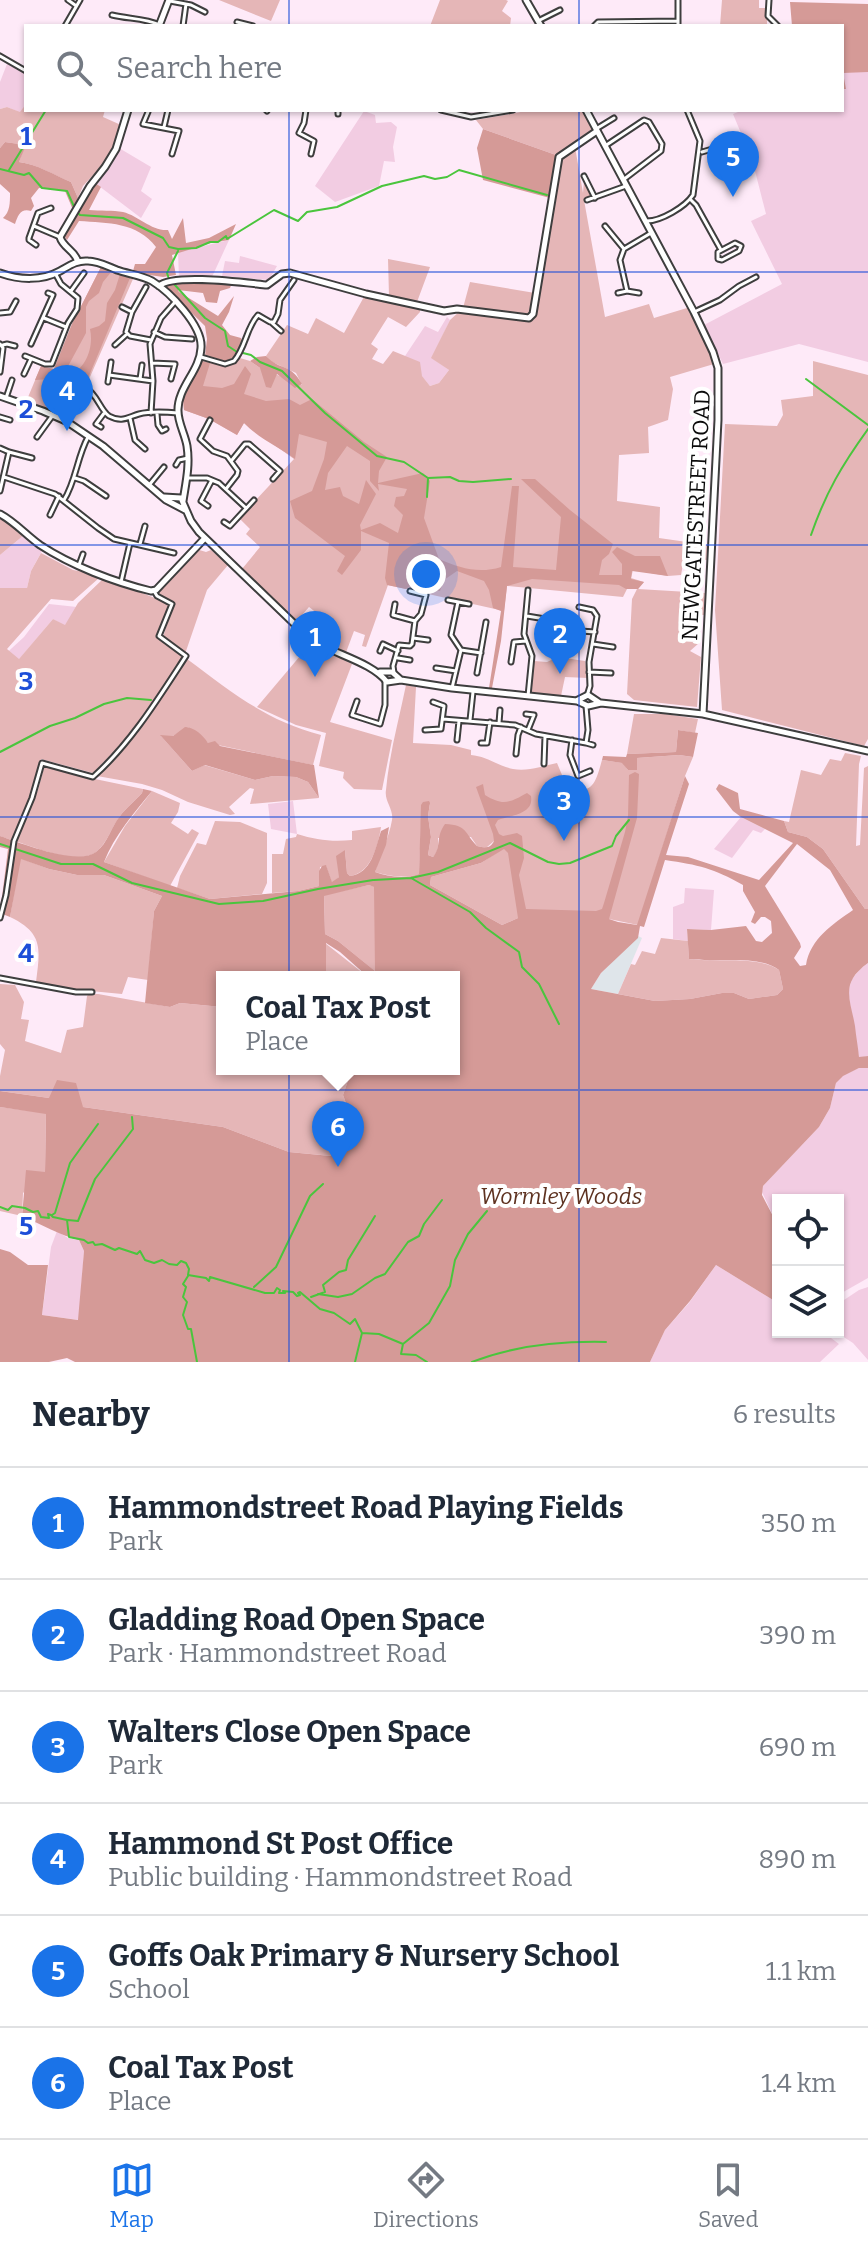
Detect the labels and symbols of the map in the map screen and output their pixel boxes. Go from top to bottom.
text: 1 [20,121,32,152]
pin: 5 [707,131,759,197]
pin: 4 [41,365,93,431]
street label: NEWGATESTREET ROAD [676,389,716,641]
text: 2 [19,394,33,425]
your location [406,554,446,594]
pin: 2 [534,608,586,674]
pin: 1 [289,611,341,677]
text: 3 [19,666,33,697]
pin: 3 [538,775,590,841]
text: 4 [18,938,34,969]
pin: 6 [312,1101,364,1167]
park label: Wormley Woods [480,1183,642,1210]
text: 5 [19,1211,33,1242]

